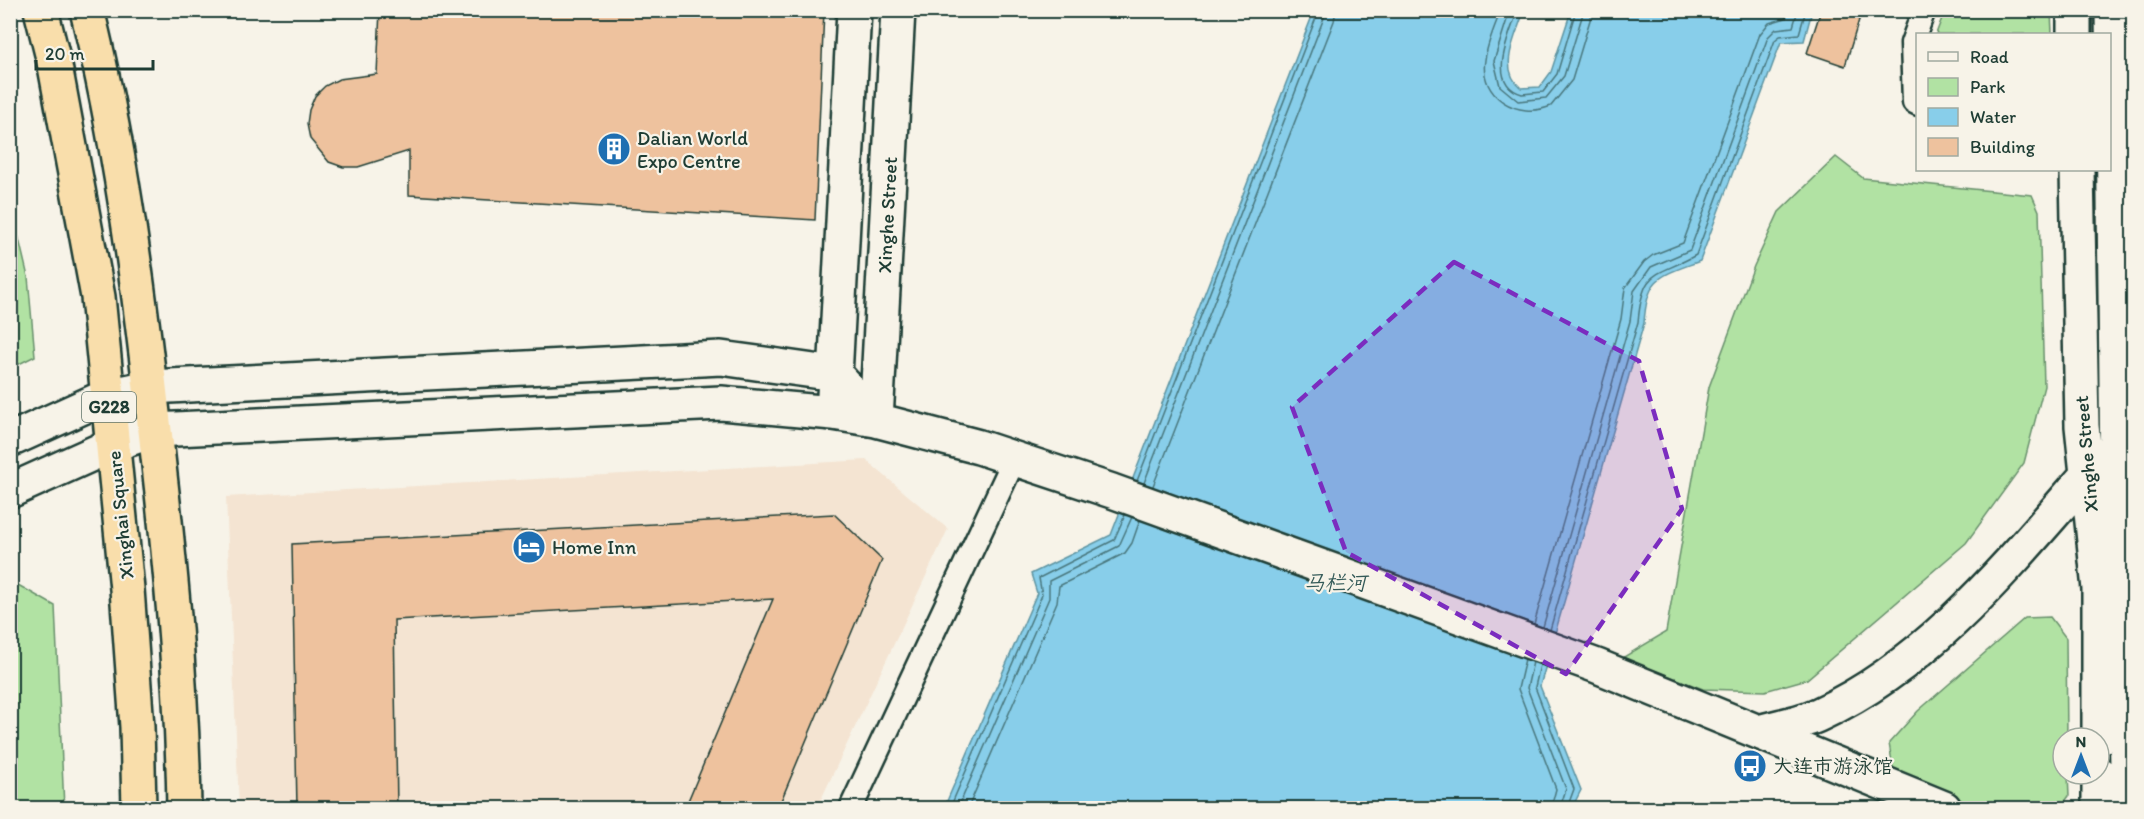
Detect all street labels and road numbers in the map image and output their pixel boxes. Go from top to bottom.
street label: Xinghe Street [872,156,902,274]
road number: G228 [82,392,136,422]
street label: Xinghe Street [2069,395,2103,513]
street label: Xinghai Square [101,450,139,580]

